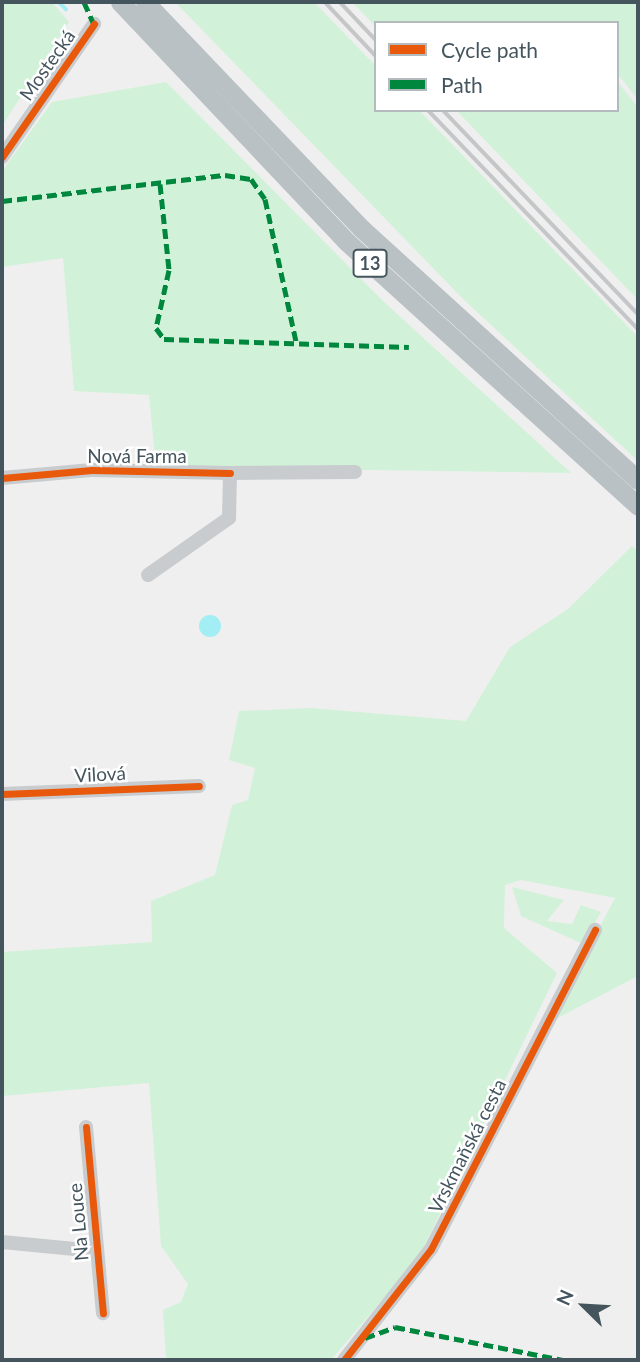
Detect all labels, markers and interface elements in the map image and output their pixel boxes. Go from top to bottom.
legend [374,21,619,112]
street label: Mostecká [14,25,80,105]
text: Cycle path [441,37,538,62]
text: Path [441,72,483,97]
road number: 13 [352,248,388,278]
street label: Nová Farma [87,445,187,467]
street label: Vilová [74,761,126,787]
street label: Vrskmaňská cesta [423,1075,511,1217]
street label: Na Louce [63,1182,93,1262]
north arrow [549,1271,619,1341]
text: N [551,1286,578,1309]

